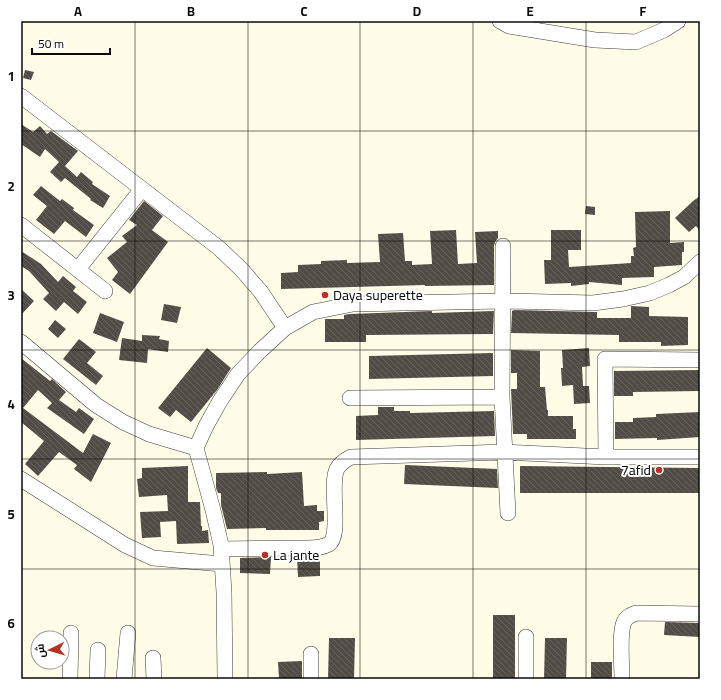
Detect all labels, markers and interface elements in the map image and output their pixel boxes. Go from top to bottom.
text: A [74,0,82,23]
text: B [187,0,195,23]
text: C [300,0,308,23]
text: D [413,0,421,23]
text: E [526,0,534,23]
text: F [640,0,647,23]
scale bar [32,30,110,56]
text: 50 m [38,32,64,55]
text: 1 [7,64,15,88]
text: 2 [7,174,15,198]
place label: Daya superette [333,282,423,308]
text: 3 [7,283,15,307]
marker: Daya superette [320,290,330,300]
text: 4 [7,392,15,416]
place label: 7afid [621,457,651,483]
marker: 7afid [654,465,664,475]
text: 5 [7,502,15,526]
place label: La jante [273,542,319,568]
marker: La jante [260,550,270,560]
text: 6 [7,611,15,635]
north arrow [30,630,70,670]
text: ش [29,643,51,659]

